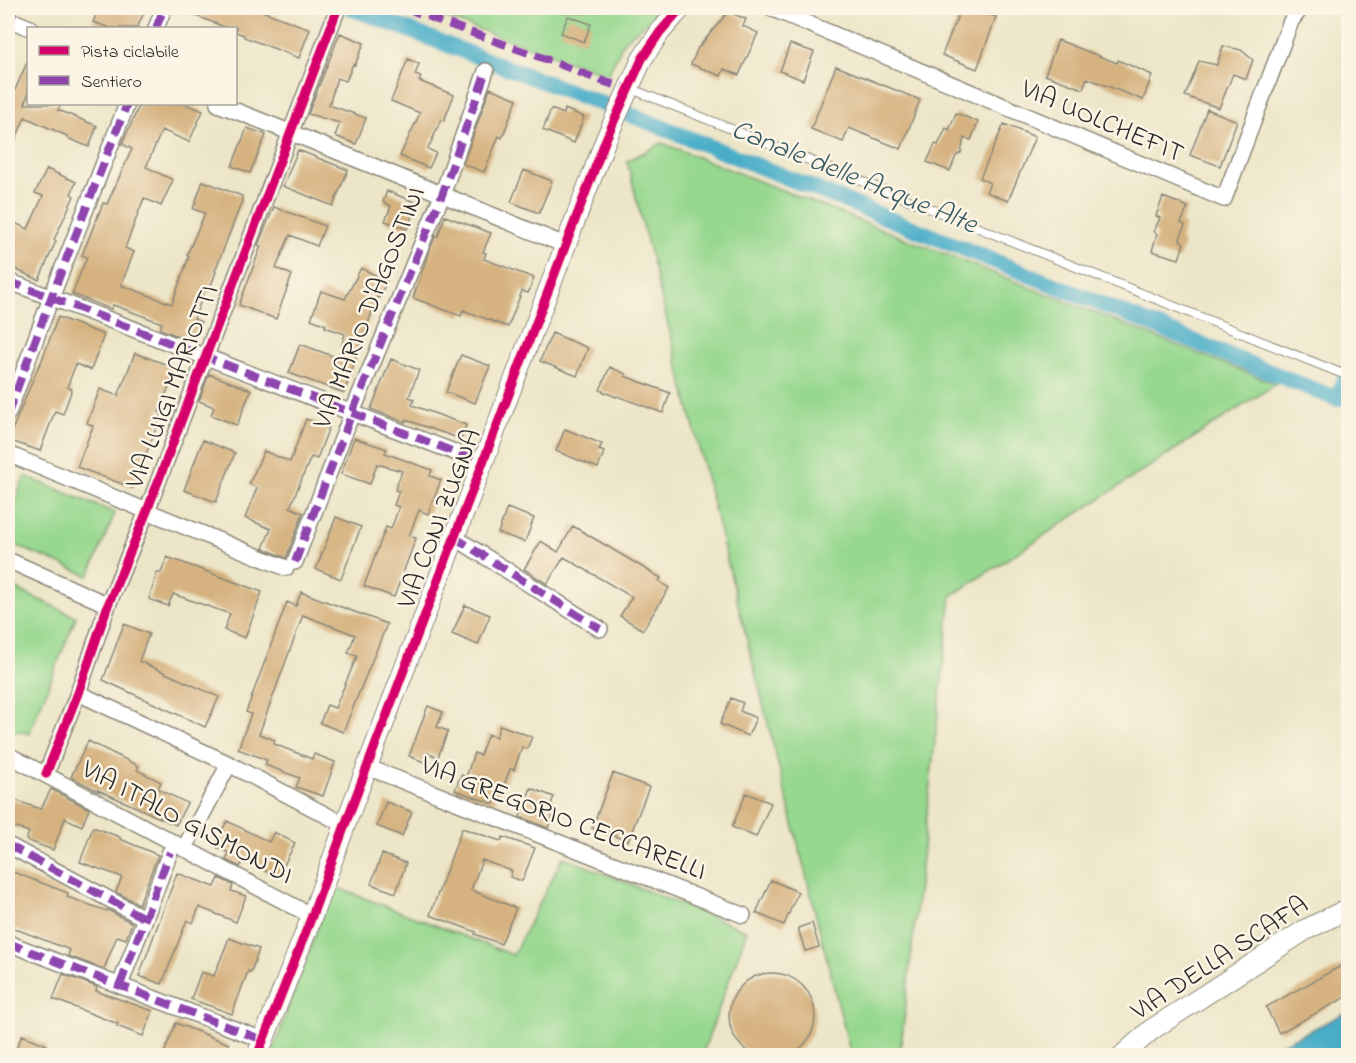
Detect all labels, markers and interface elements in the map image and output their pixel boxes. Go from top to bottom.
legend [27,27,237,105]
text: Pista ciclabile [81,40,180,66]
text: Sentiero [81,70,142,96]
street label: VIA UOLCHEFIT [1014,70,1189,174]
water label: Canale delle Acque Alte [725,110,984,247]
street label: VIA MARIO D'AGOSTINI [304,181,437,436]
street label: VIA LUIGI MARIOTTI [116,279,230,495]
street label: VIA CONI ZUGNA [388,423,493,615]
street label: VIA GREGORIO CECCARELLI [414,746,711,892]
street label: VIA ITALO GISMONDI [73,750,299,895]
street label: VIA DELLA SCAFA [1123,887,1317,1032]

